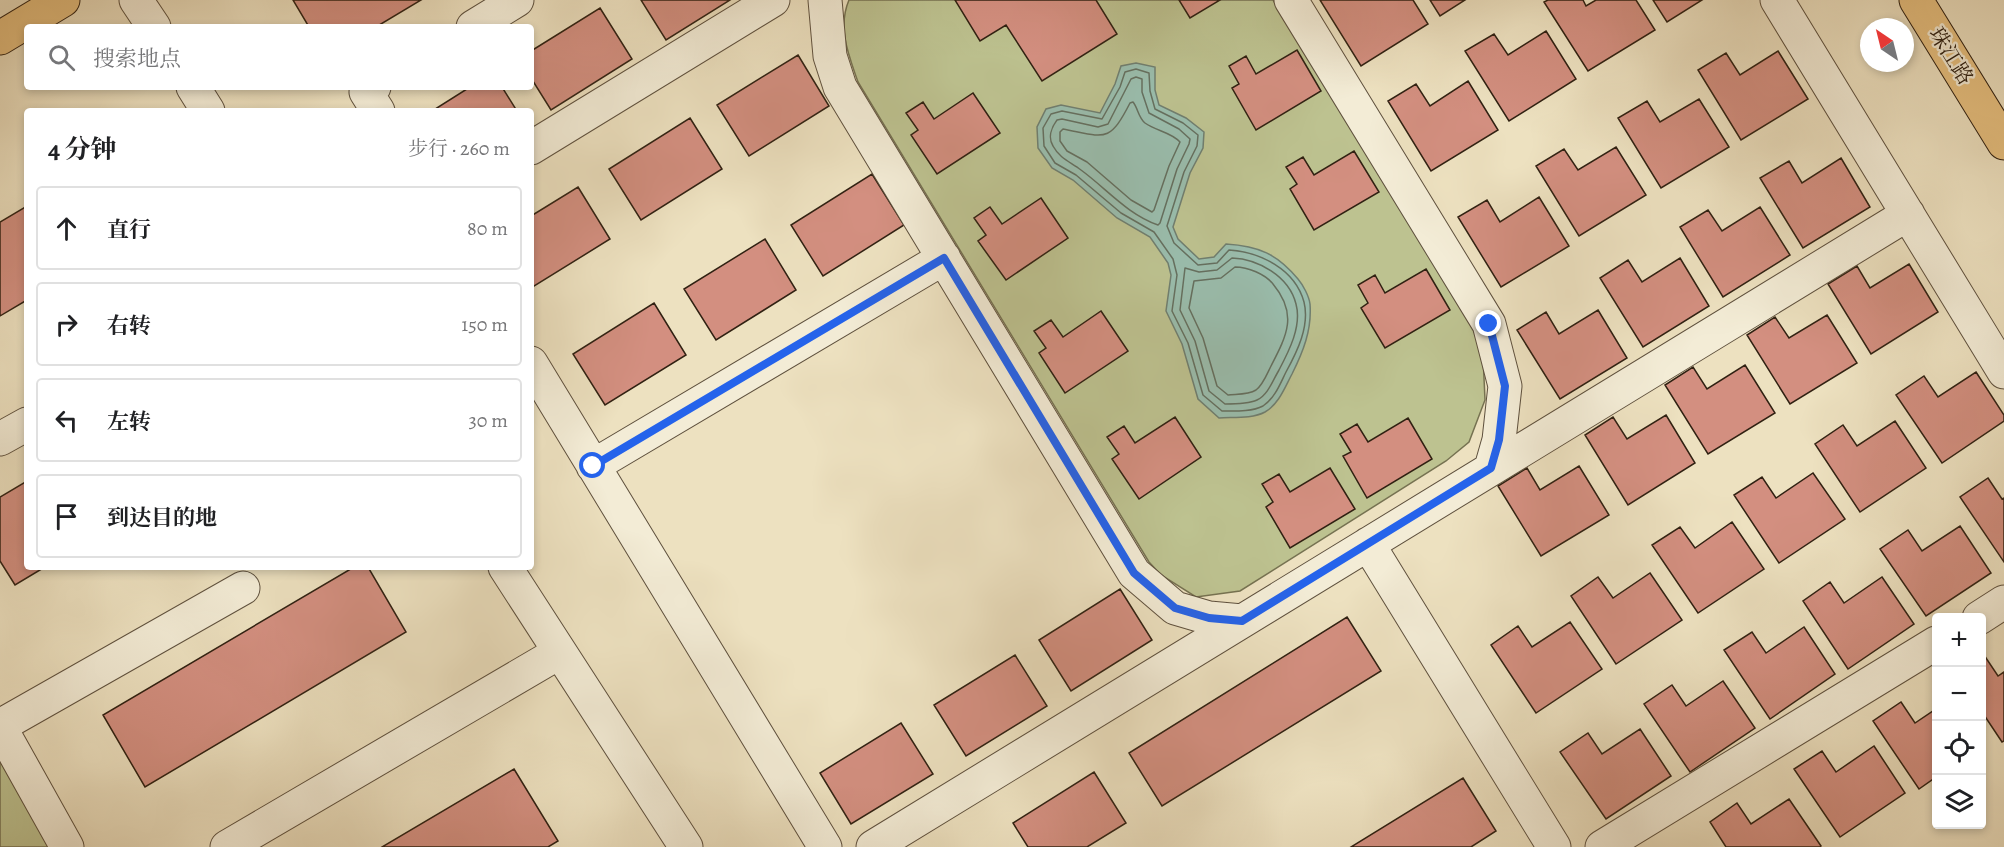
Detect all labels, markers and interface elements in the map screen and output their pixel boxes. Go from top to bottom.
north arrow [1860,18,1914,72]
street label: 珠江路 [1922,22,1980,90]
search box [24,24,534,90]
icon: search [45,41,78,74]
text: 搜索地点 [93,44,181,74]
text: 4 分钟 [48,132,117,167]
text: 步行 · 260 m [408,135,510,162]
icon: ahead [50,212,83,245]
text: 直行 [107,215,151,245]
text: 80 m [467,215,508,242]
icon: right [50,308,83,341]
route end [1475,310,1501,336]
text: 右转 [107,311,151,341]
text: 150 m [461,311,508,338]
icon: left [50,404,83,437]
text: 左转 [107,407,151,437]
text: 30 m [468,407,508,434]
route start [579,452,605,478]
icon: arrive [50,500,83,533]
text: 到达目的地 [107,503,217,533]
map controls [1932,613,1986,829]
button: + [1932,613,1986,667]
button: − [1932,667,1986,721]
button: locate [1932,721,1986,775]
button: layers [1932,775,1986,829]

